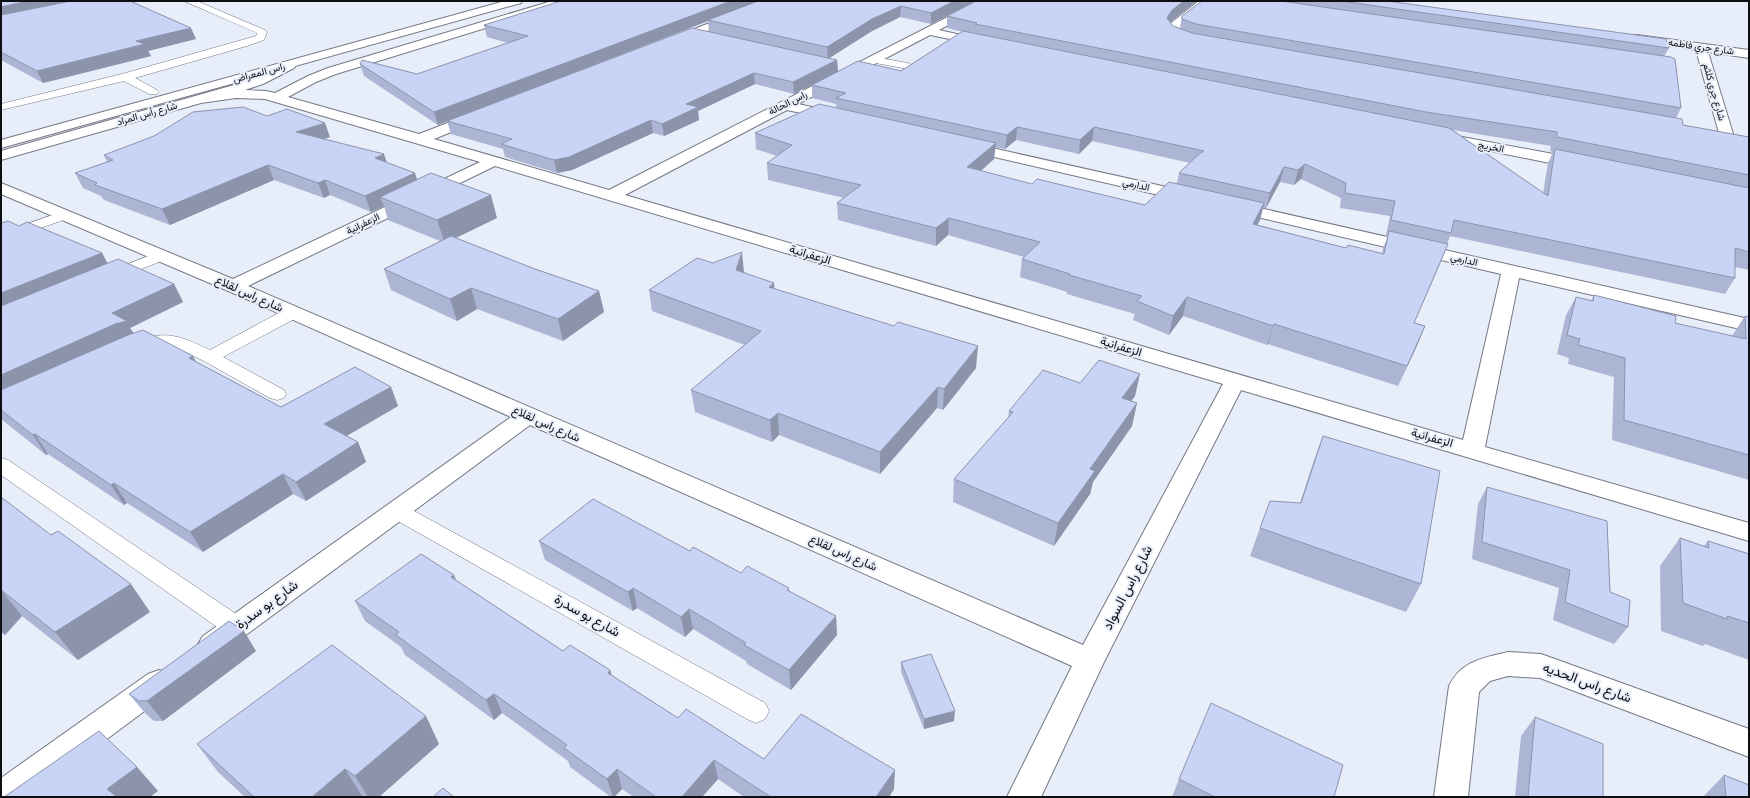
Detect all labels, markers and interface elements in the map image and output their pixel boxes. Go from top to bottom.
street label: شارع جري فاطمه [1667,35,1735,60]
street label: راس المعراض [231,59,287,87]
street label: شارع جري كلثم [1698,62,1729,123]
street label: راس الحالة [766,87,810,119]
street label: شارع رأس المراد [115,99,179,129]
street label: الخريج [1477,138,1505,156]
street label: الدارمي [1121,175,1151,196]
street label: الزعفرانية [344,210,382,238]
street label: الزعفرانية [787,241,833,269]
street label: الدارمي [1449,250,1479,271]
street label: شارع راس لقلاع [212,271,286,317]
street label: الزعفرانية [1098,333,1144,361]
street label: شارع راس لقلاع [509,401,583,447]
street label: الزعفرانية [1409,424,1455,452]
street label: شارع راس لقلاع [806,530,880,576]
street label: شارع راس السواد [1098,542,1158,634]
street label: شارع بو سدرة [232,576,302,634]
street label: شارع بو سدرة [550,590,624,642]
street label: شارع راس الحديه [1540,658,1634,708]

